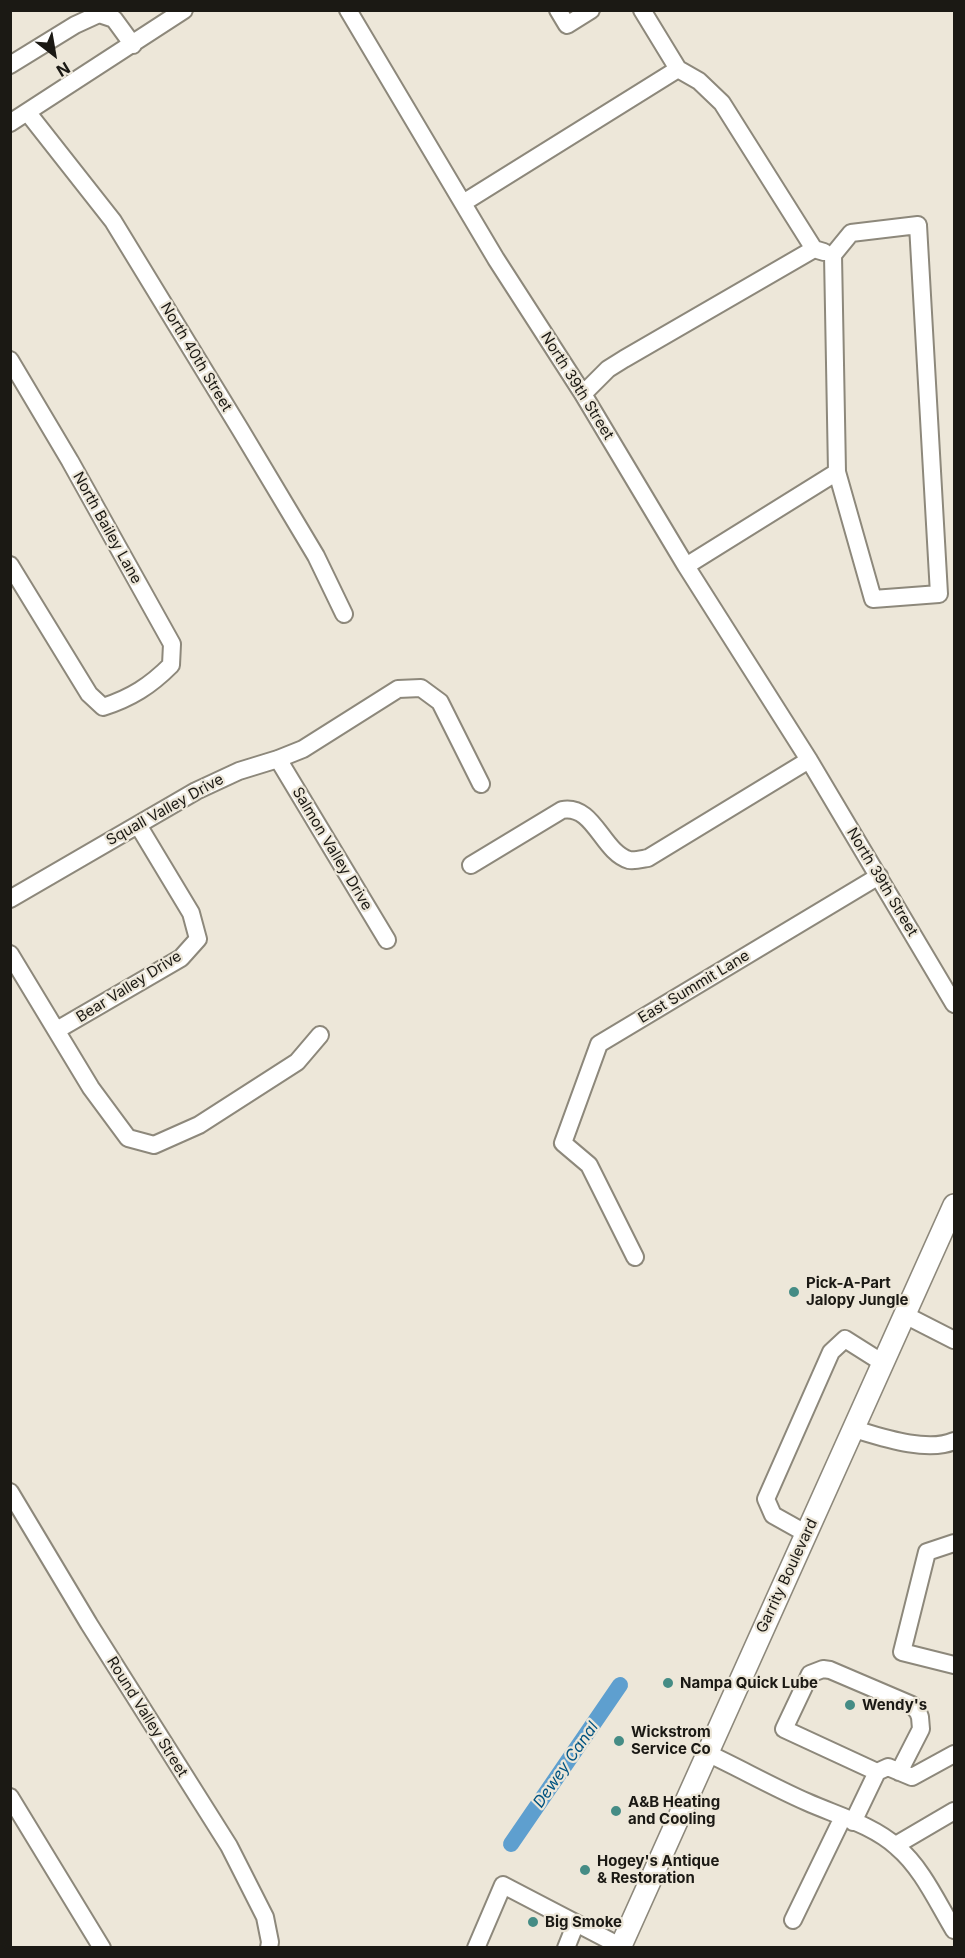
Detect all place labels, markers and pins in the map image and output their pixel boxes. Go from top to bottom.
place label: Pick-A-Part Jalopy Jungle [806,1274,908,1309]
marker: Pick-A-Part Jalopy Jungle [787,1285,801,1299]
place label: Nampa Quick Lube [680,1674,818,1692]
marker: Nampa Quick Lube [661,1676,675,1690]
place label: Wendy's [862,1696,927,1714]
marker: Wendy's [843,1698,857,1712]
place label: Wickstrom Service Co [631,1723,711,1758]
marker: Wickstrom Service Co [612,1734,626,1748]
place label: A&B Heating and Cooling [628,1793,720,1828]
marker: A&B Heating and Cooling [609,1804,623,1818]
place label: Hogey's Antique & Restoration [597,1852,719,1887]
marker: Hogey's Antique & Restoration [578,1863,592,1877]
place label: Big Smoke [545,1913,622,1931]
marker: Big Smoke [526,1915,540,1929]

